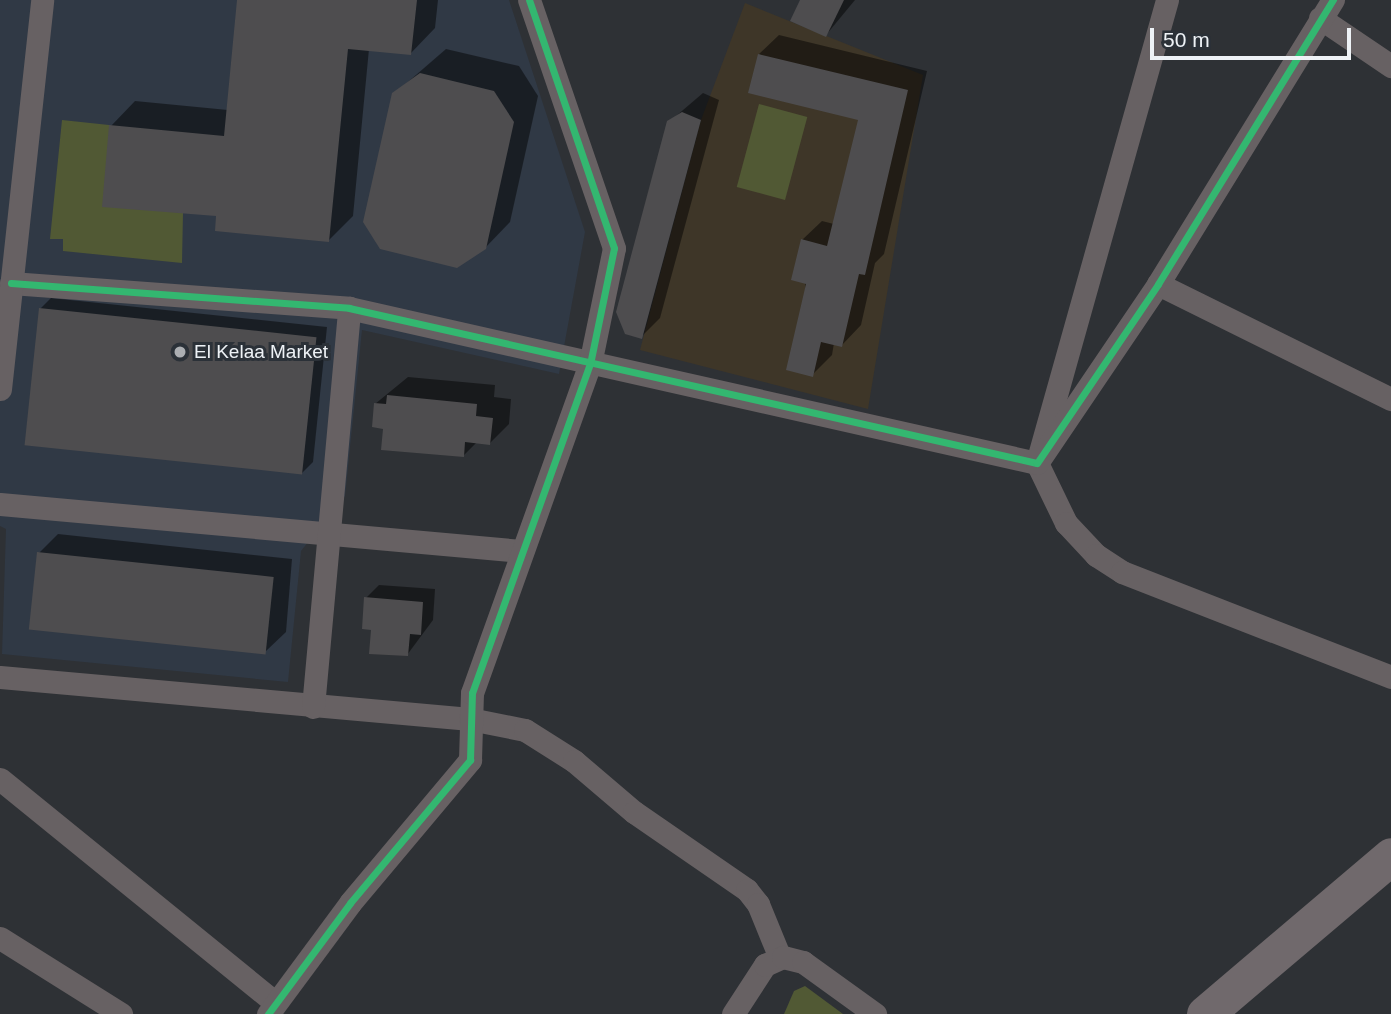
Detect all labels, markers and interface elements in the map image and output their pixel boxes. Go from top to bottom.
scale bar [1153,14,1354,58]
text: 50 m [1163,28,1210,51]
place label: El Kelaa Market [194,341,328,363]
marker: El Kelaa Market [172,344,188,360]

